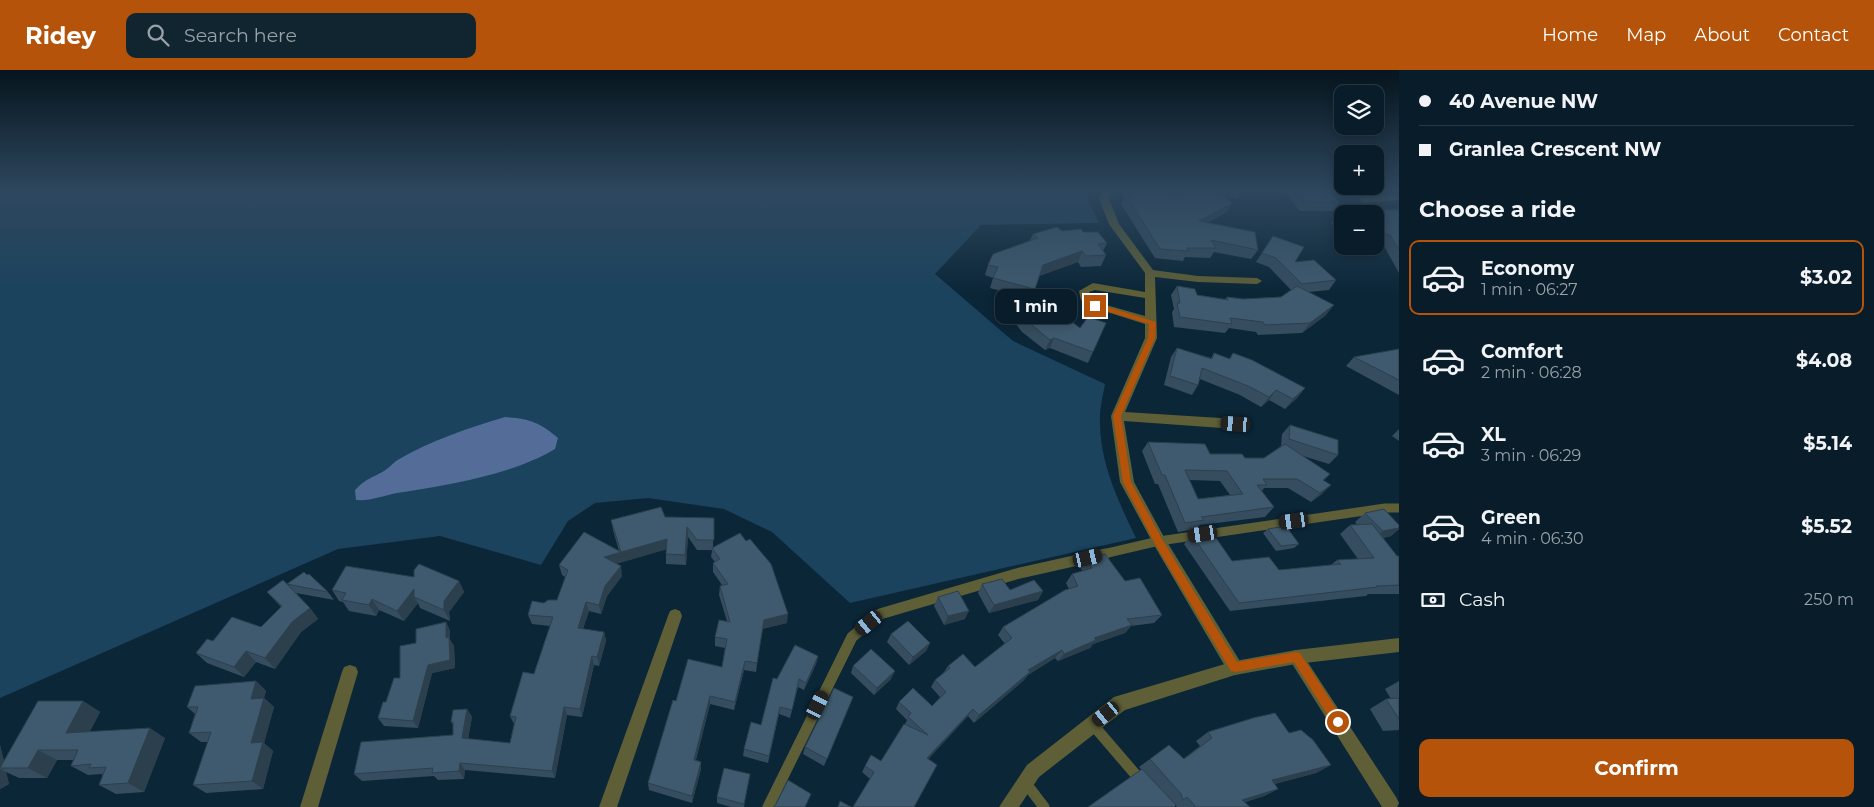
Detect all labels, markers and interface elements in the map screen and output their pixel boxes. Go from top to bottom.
search box [126,13,476,58]
text: Ridey [25,21,96,50]
icon: search [144,21,172,49]
text: Search here [184,24,297,47]
text: Home [1542,24,1598,46]
text: Map [1626,24,1666,46]
text: About [1694,24,1750,46]
text: Contact [1778,24,1849,46]
map controls [1334,85,1384,255]
button: layers [1334,85,1384,135]
text: 40 Avenue NW [1449,90,1598,113]
text: Granlea Crescent NW [1449,138,1661,161]
button: + [1334,145,1384,195]
text: Choose a ride [1419,196,1576,223]
button: − [1334,205,1384,255]
icon: car [1421,255,1466,300]
text: Economy [1481,257,1574,280]
text: $3.02 [1800,266,1852,289]
text: 1 min · 06:27 [1481,280,1578,299]
callout: 1 min [995,288,1078,324]
route end [1084,295,1106,317]
text: 1 min [1014,297,1058,316]
icon: car [1421,338,1466,383]
text: Comfort [1481,340,1563,363]
text: $4.08 [1796,349,1852,372]
text: 2 min · 06:28 [1481,363,1582,382]
car [1220,415,1251,433]
icon: car [1421,421,1466,466]
text: XL [1481,423,1506,446]
text: $5.14 [1803,432,1852,455]
text: 3 min · 06:29 [1481,446,1581,465]
icon: car [1421,504,1466,549]
text: Green [1481,506,1541,529]
car [1278,511,1309,531]
text: $5.52 [1801,515,1852,538]
car [1187,524,1218,544]
text: 4 min · 06:30 [1481,529,1584,548]
car [1071,547,1104,569]
icon: cash [1419,586,1447,614]
text: Cash [1459,588,1506,611]
text: 250 m [1804,590,1854,609]
car [852,608,885,638]
car [804,688,831,722]
car [1089,699,1122,729]
route start [1327,711,1349,733]
button: Confirm [1419,739,1854,797]

